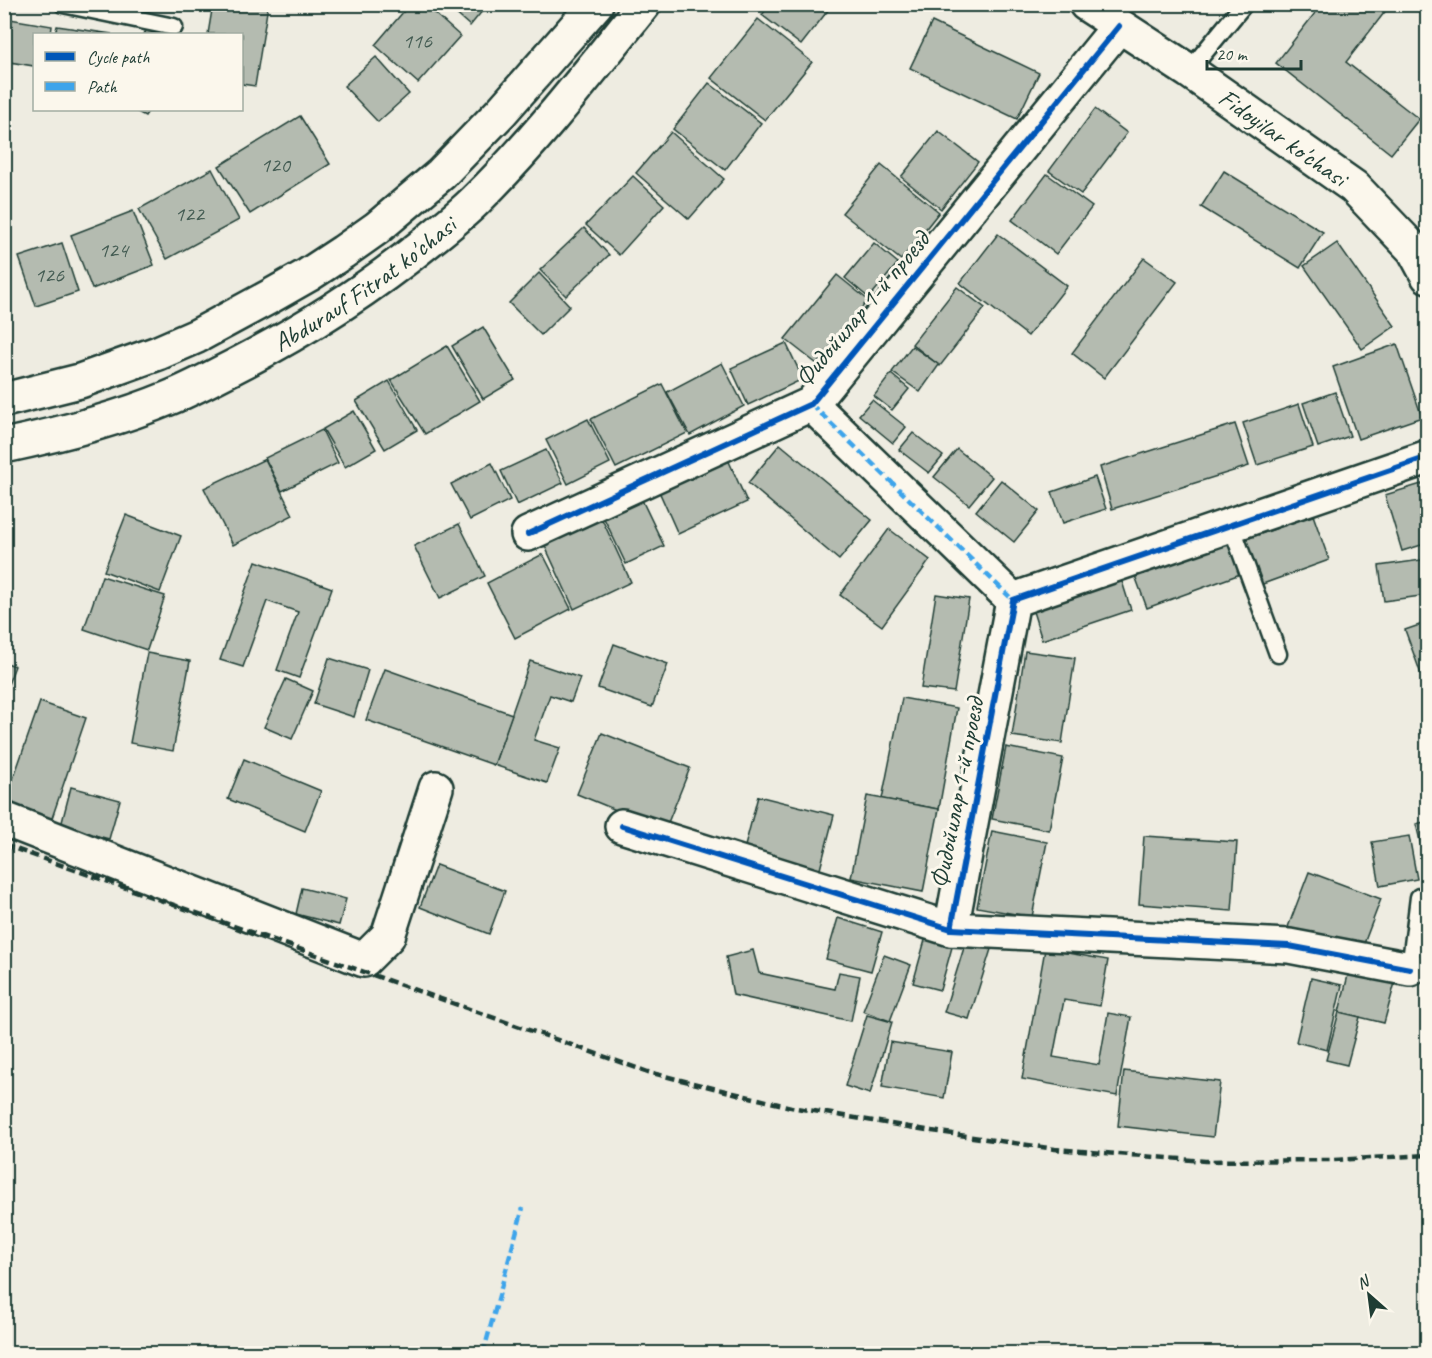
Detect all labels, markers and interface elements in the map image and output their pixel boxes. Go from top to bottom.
house number: 116 [402,27,433,55]
legend [33,33,243,111]
scale bar [1207,33,1302,71]
text: 20 m [1216,43,1249,65]
text: Cycle path [87,46,150,68]
text: Path [87,76,117,98]
street label: Fidoyilar ko'chasi [1213,81,1356,195]
house number: 120 [260,151,292,179]
house number: 122 [174,200,206,228]
street label: Abdurauf Fitrat ko'chasi [267,207,465,359]
street label: Фидойилар 1-й проезд [787,222,939,394]
house number: 124 [98,236,130,264]
house number: 126 [34,261,65,289]
street label: Фидойилар 1-й проезд [922,692,992,891]
north arrow [1339,1265,1399,1325]
text: N [1353,1270,1374,1294]

